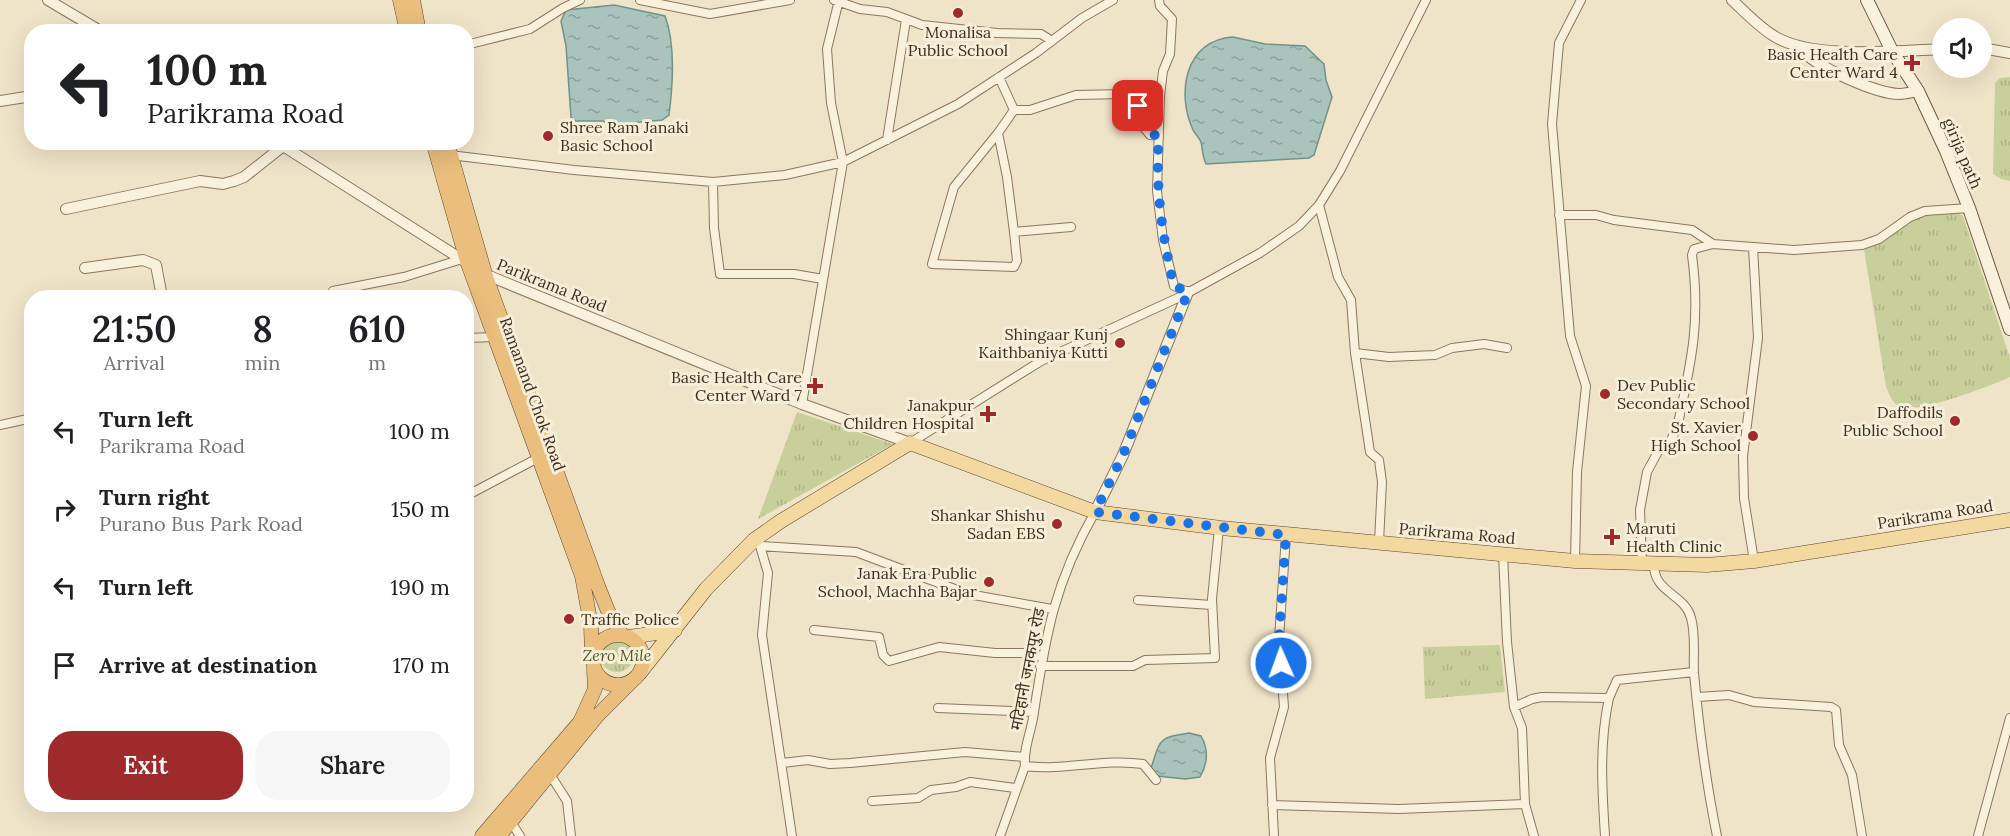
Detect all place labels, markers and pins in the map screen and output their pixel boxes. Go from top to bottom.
marker: Monalisa Public School [951,6,965,20]
place label: Monalisa Public School [908,22,1008,60]
place label: Basic Health Care Center Ward 4 [1767,44,1898,82]
marker: Basic Health Care Center Ward 4 [1903,54,1921,72]
pin [1112,80,1163,131]
place label: Shree Ram Janaki Basic School [560,117,689,155]
marker: Shree Ram Janaki Basic School [541,129,555,143]
place label: Shingaar Kunj Kaithbaniya Kutti [978,324,1108,362]
marker: Shingaar Kunj Kaithbaniya Kutti [1113,336,1127,350]
place label: Basic Health Care Center Ward 7 [671,367,803,405]
place label: Dev Public Secondary School [1617,375,1750,413]
marker: Basic Health Care Center Ward 7 [806,377,824,395]
marker: Dev Public Secondary School [1598,387,1612,401]
place label: Janakpur Children Hospital [843,395,974,433]
place label: Daffodils Public School [1843,402,1943,440]
marker: Janakpur Children Hospital [979,405,997,423]
marker: Daffodils Public School [1948,414,1962,428]
place label: St. Xavier High School [1651,417,1741,455]
marker: St. Xavier High School [1746,429,1760,443]
place label: Shankar Shishu Sadan EBS [931,505,1045,543]
marker: Shankar Shishu Sadan EBS [1050,517,1064,531]
place label: Maruti Health Clinic [1626,518,1722,556]
marker: Maruti Health Clinic [1603,528,1621,546]
place label: Janak Era Public School, Machha Bajar [818,563,977,601]
marker: Janak Era Public School, Machha Bajar [982,575,996,589]
place label: Traffic Police [581,609,680,629]
marker: Traffic Police [562,612,576,626]

